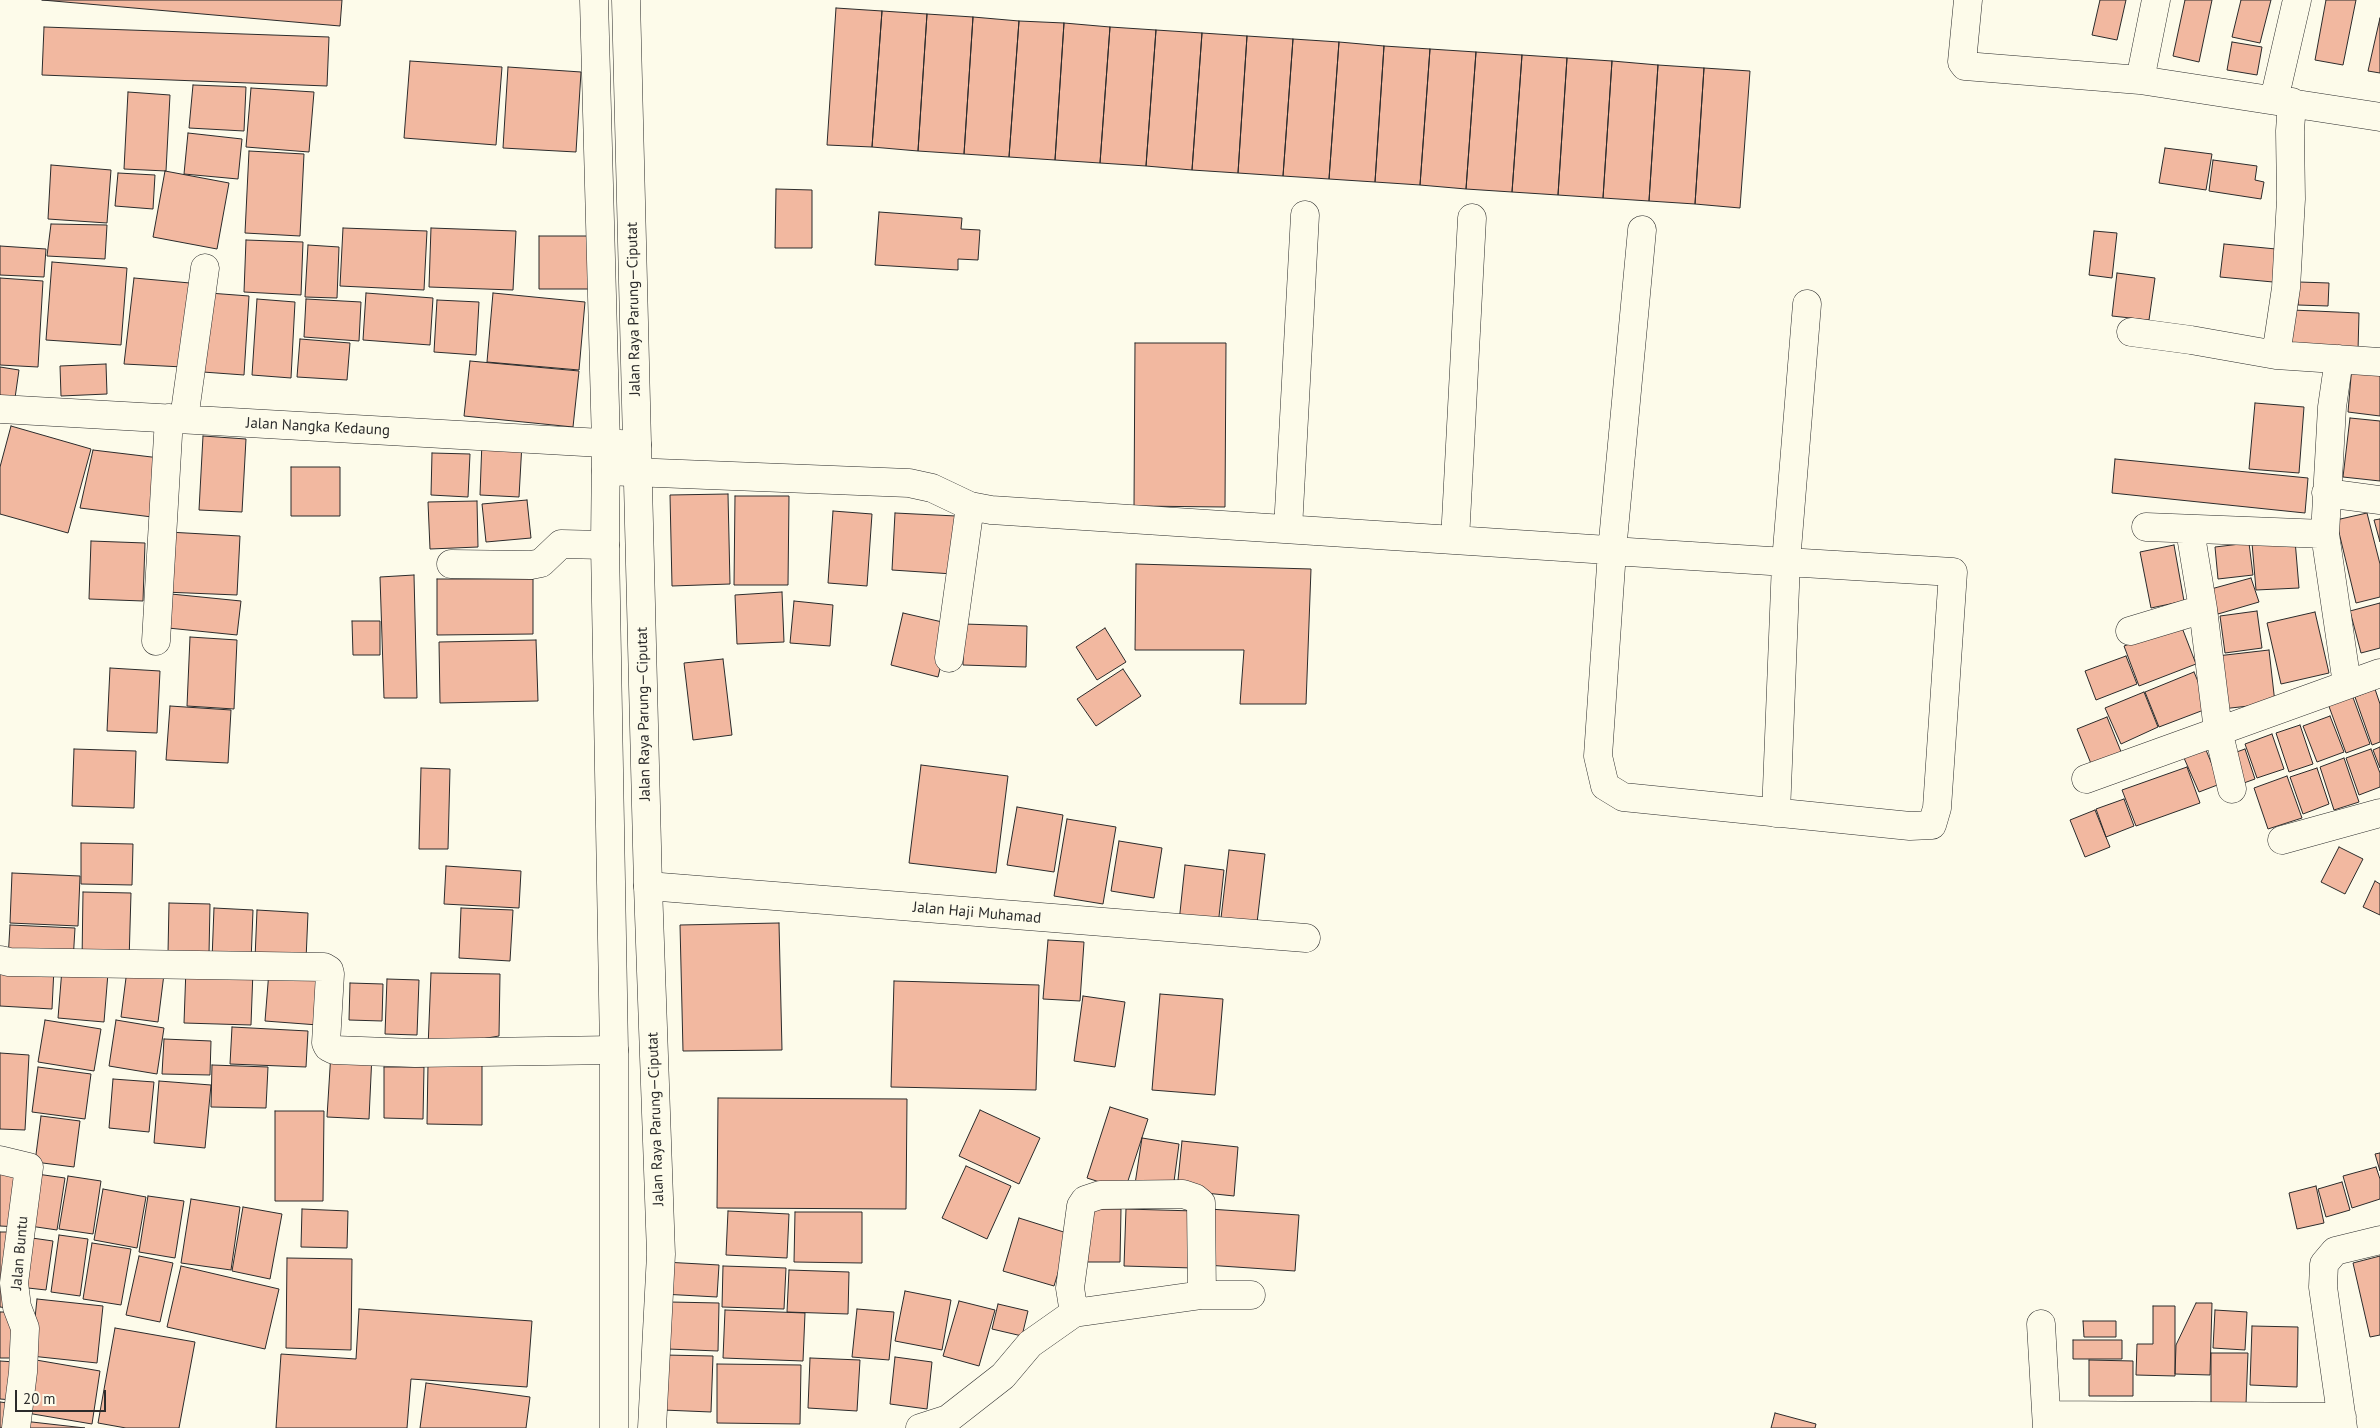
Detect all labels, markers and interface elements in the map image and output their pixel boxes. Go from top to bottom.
street label: Jalan Raya Parung—Ciputat [623,222,645,396]
street label: Jalan Nangka Kedaung [246,414,390,440]
street label: Jalan Raya Parung—Ciputat [633,627,655,801]
street label: Jalan Haji Muhamad [912,898,1042,928]
street label: Jalan Raya Parung—Ciputat [644,1032,668,1206]
street label: Jalan Buntu [8,1215,32,1291]
scale bar [18,1380,109,1412]
text: 20 m [23,1389,56,1408]

